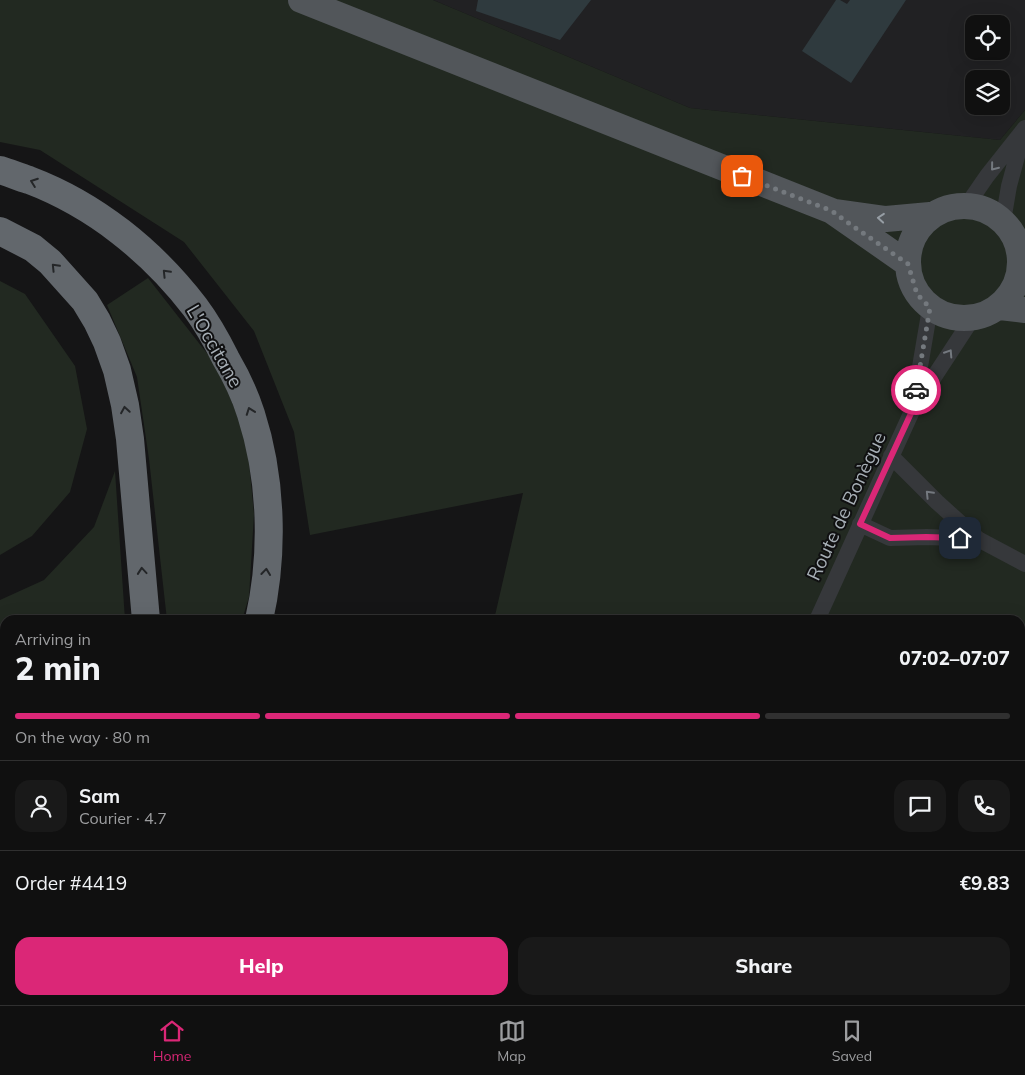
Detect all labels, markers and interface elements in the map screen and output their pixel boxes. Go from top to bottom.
map controls [965,15,1010,115]
button: locate [965,15,1010,60]
button: layers [965,70,1010,115]
pin [721,155,763,197]
one-way arrow [991,161,999,170]
icon: bag [728,162,756,190]
one-way arrow [30,178,39,188]
one-way arrow [877,212,885,223]
one-way arrow [52,264,61,273]
one-way arrow [163,270,172,279]
street label: L'Occitane [182,300,248,392]
one-way arrow [943,350,952,359]
courier [891,365,941,415]
icon: car [902,376,930,404]
one-way arrow [121,405,131,414]
one-way arrow [246,408,256,416]
street label: Route de Bonègue [801,428,891,584]
one-way arrow [926,491,935,500]
pin [939,517,981,559]
icon: home [946,524,974,552]
one-way arrow [136,567,147,575]
one-way arrow [261,568,272,576]
text: Arriving in [15,629,91,649]
text: 07:02–07:07 [899,646,1010,670]
text: 2 min [15,648,101,688]
text: On the way · 80 m [15,727,150,747]
button: person [15,780,67,832]
button: chat [894,780,946,832]
button: phone [958,780,1010,832]
text: Sam [79,784,120,808]
text: Courier · 4.7 [79,808,167,828]
text: Order #4419 [15,871,127,895]
text: €9.83 [960,871,1010,895]
button: Help [15,937,508,995]
button: Share [518,937,1010,995]
tab: Home [153,1017,191,1065]
tab: Map [497,1017,526,1065]
tab: Saved [832,1017,872,1065]

